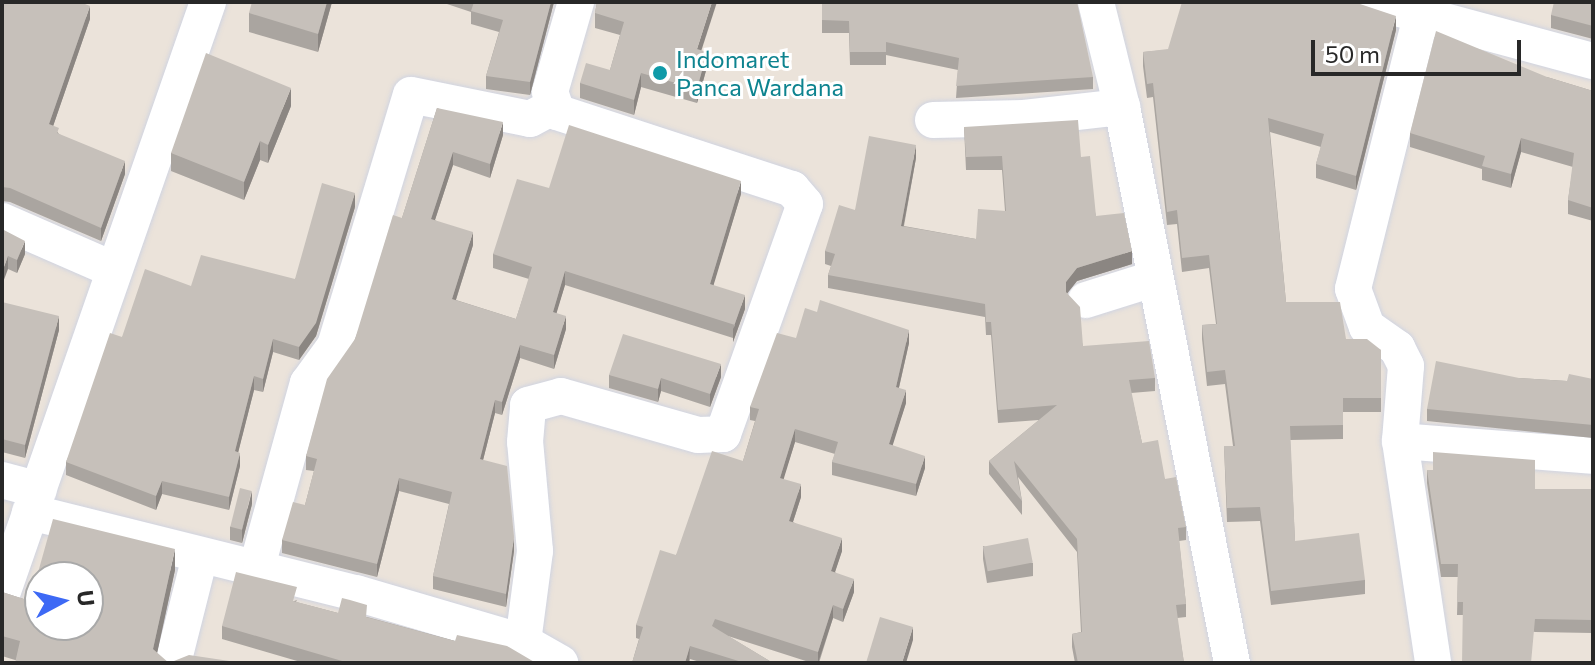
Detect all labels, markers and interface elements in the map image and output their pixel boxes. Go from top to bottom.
scale bar [1315,24,1525,74]
text: 50 m [1325,39,1380,68]
place label: Indomaret Panca Wardana [676,45,844,101]
marker: Indomaret Panca Wardana [651,64,669,82]
north arrow [24,561,104,641]
text: U [72,589,101,608]

